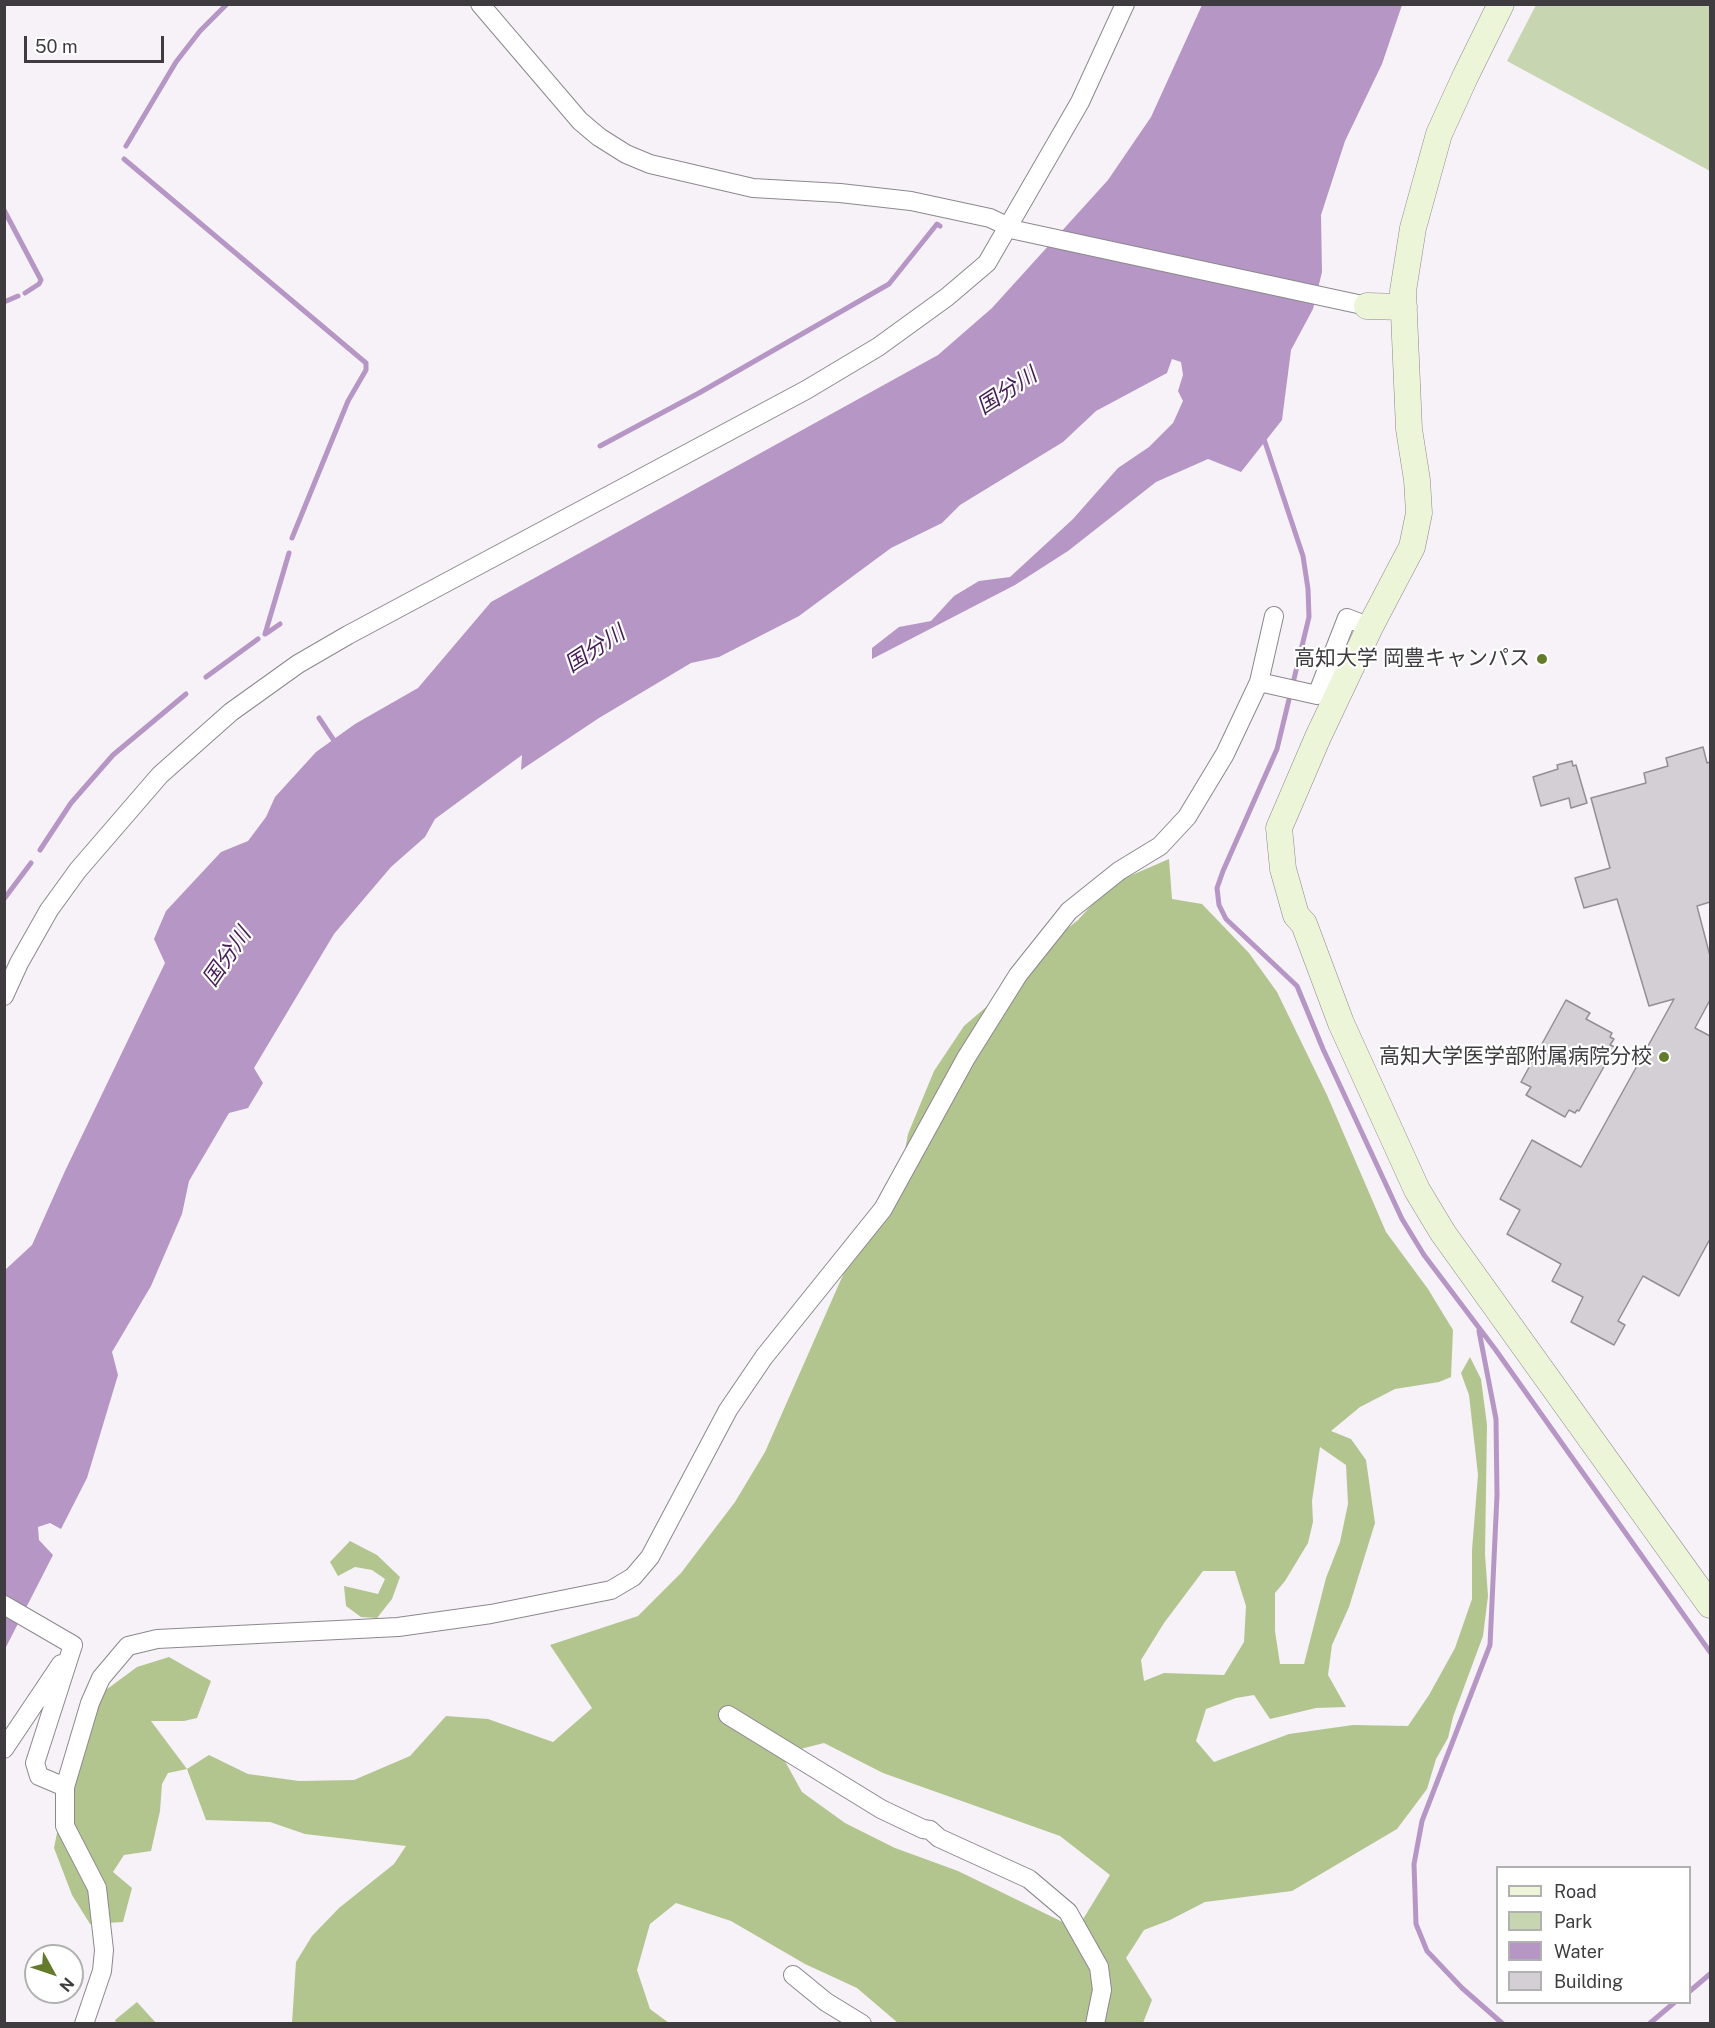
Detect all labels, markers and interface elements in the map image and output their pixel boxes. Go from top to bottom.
scale bar [27,24,166,62]
text: 50 m [35,36,78,57]
water label: 国分川 [972,362,1042,420]
water label: 国分川 [560,620,630,678]
place label: 高知大学 岡豊キャンパス [1294,646,1530,672]
marker: 高知大学 岡豊キャンパス [1535,652,1549,666]
water label: 国分川 [197,922,257,992]
place label: 高知大学医学部附属病院分校 [1379,1044,1652,1070]
marker: 高知大学医学部附属病院分校 [1657,1050,1671,1064]
legend [1496,1866,1691,2004]
text: Road [1554,1881,1597,1902]
text: Park [1554,1911,1592,1932]
text: Water [1554,1941,1604,1962]
north arrow [24,1944,84,2004]
text: Building [1554,1971,1623,1992]
text: N [55,1974,78,1996]

